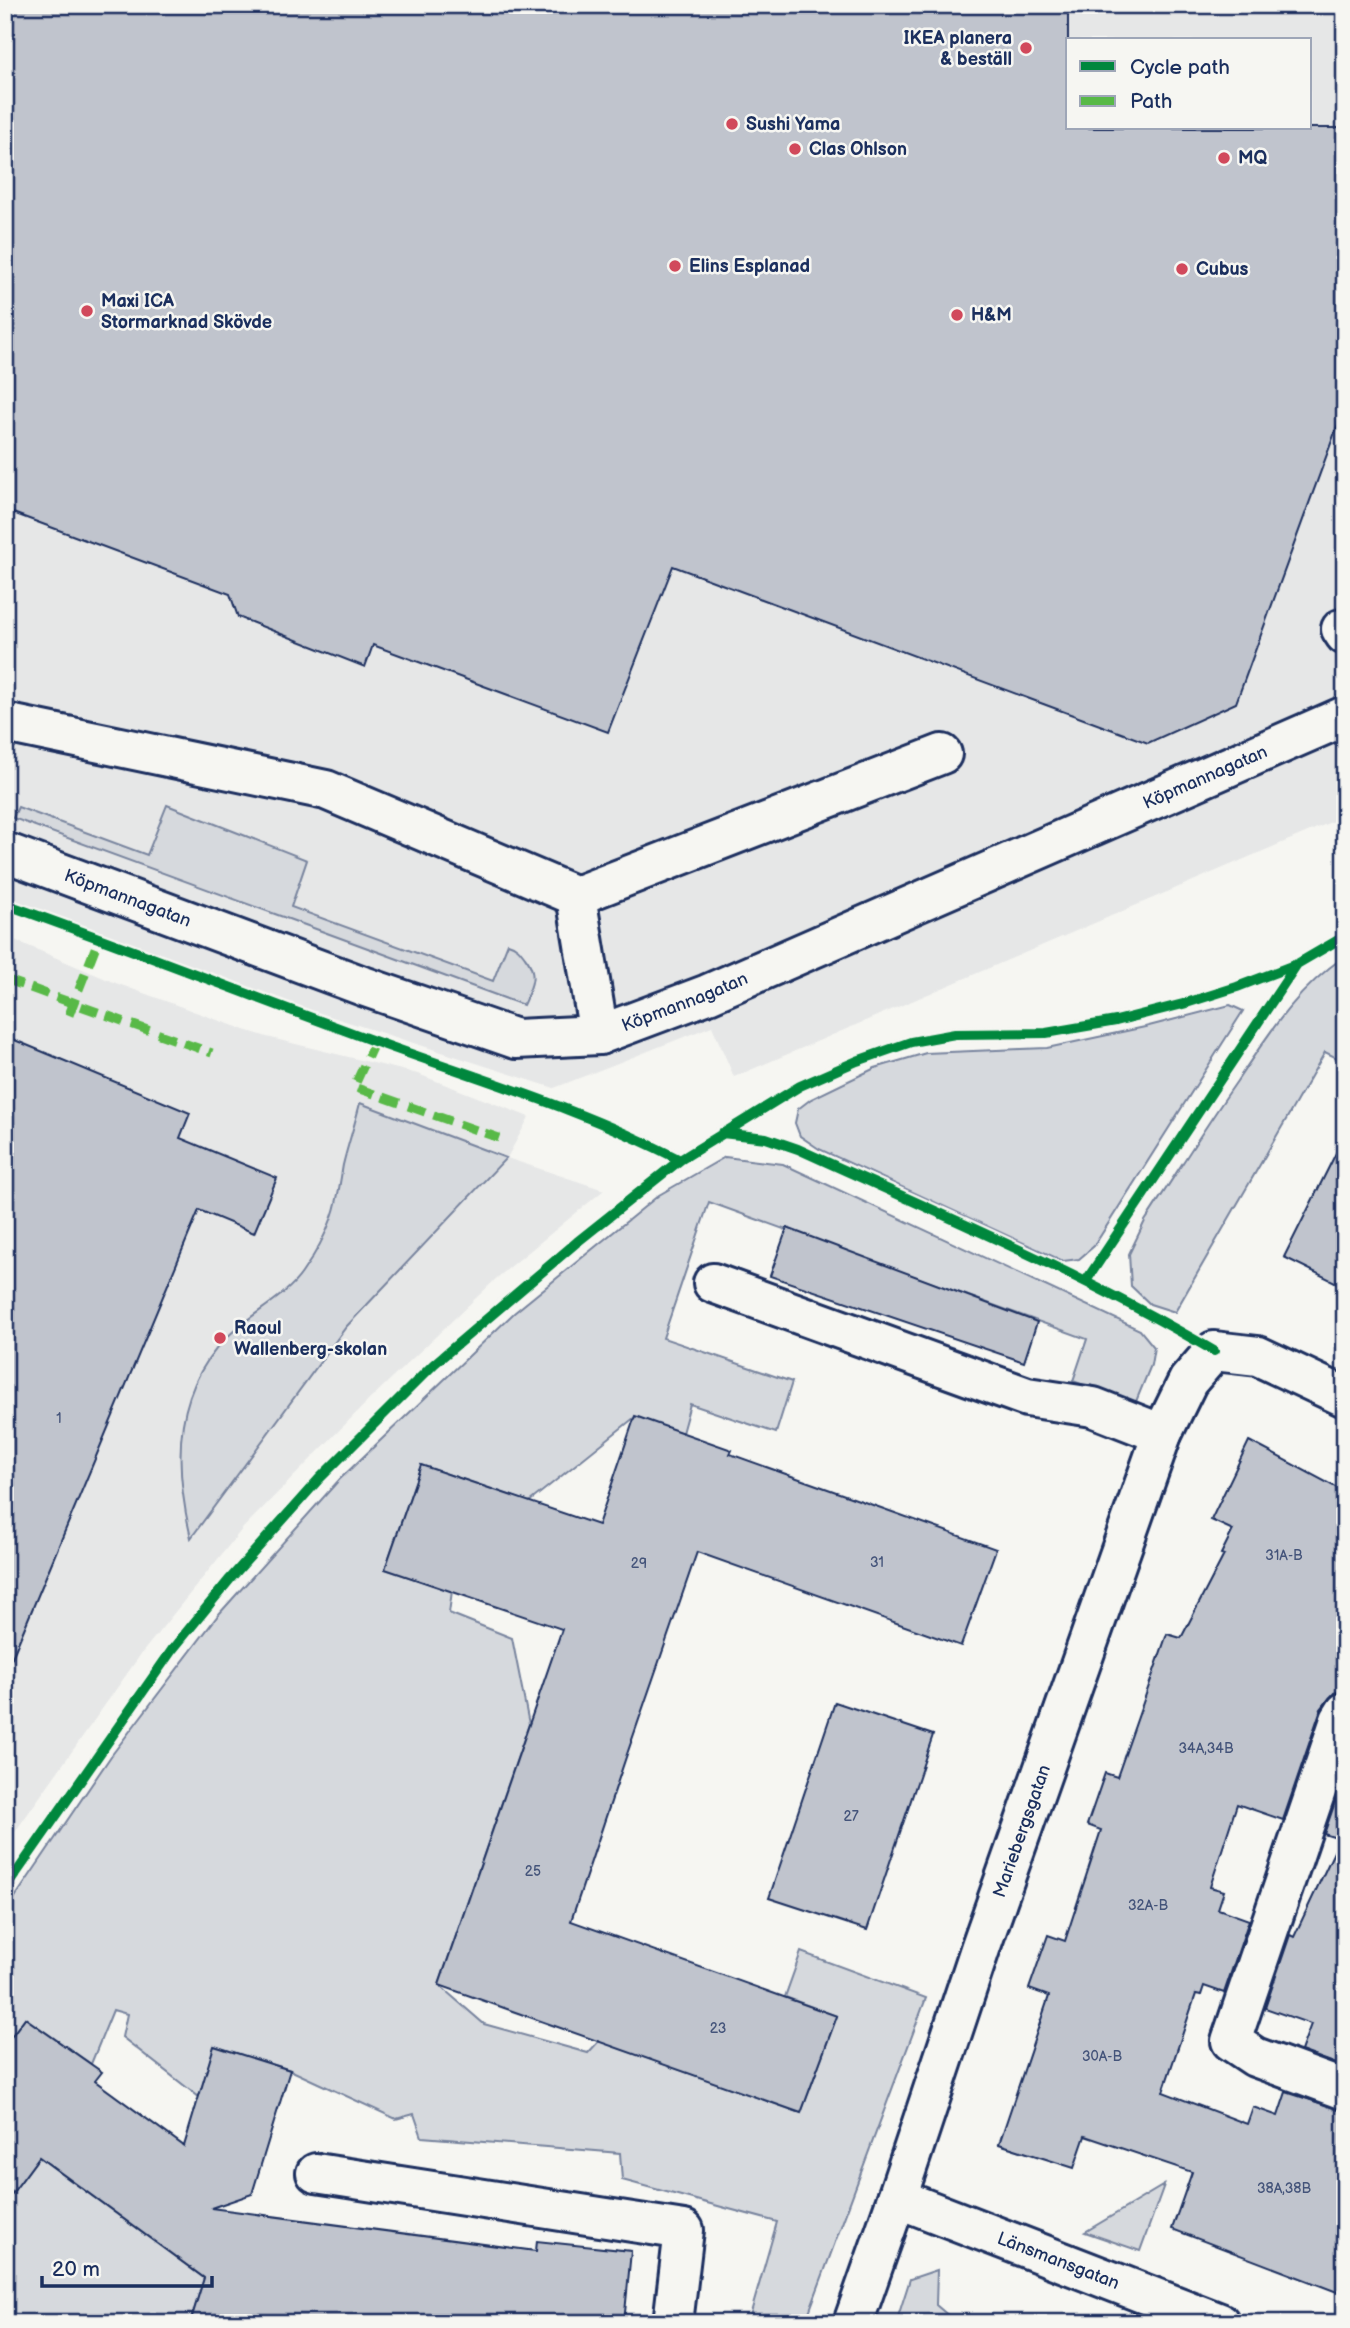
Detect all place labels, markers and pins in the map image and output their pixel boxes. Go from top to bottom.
place label: IKEA planera & beställ [903,28,1012,70]
marker: IKEA planera & beställ [1018,40,1034,56]
place label: Sushi Yama [746,114,840,135]
marker: Sushi Yama [724,116,740,132]
place label: Clas Ohlson [809,139,907,160]
marker: Clas Ohlson [787,141,803,157]
place label: MQ [1238,148,1268,169]
marker: MQ [1216,150,1232,166]
place label: Elins Esplanad [689,256,810,277]
marker: Elins Esplanad [667,258,683,274]
place label: Cubus [1196,259,1249,280]
marker: Cubus [1174,261,1190,277]
place label: Maxi ICA Stormarknad Skövde [101,291,272,333]
marker: Maxi ICA Stormarknad Skövde [79,303,95,319]
place label: H&M [971,305,1012,326]
marker: H&M [949,307,965,323]
place label: Raoul Wallenberg-skolan [234,1318,387,1360]
marker: Raoul Wallenberg-skolan [212,1330,228,1346]

